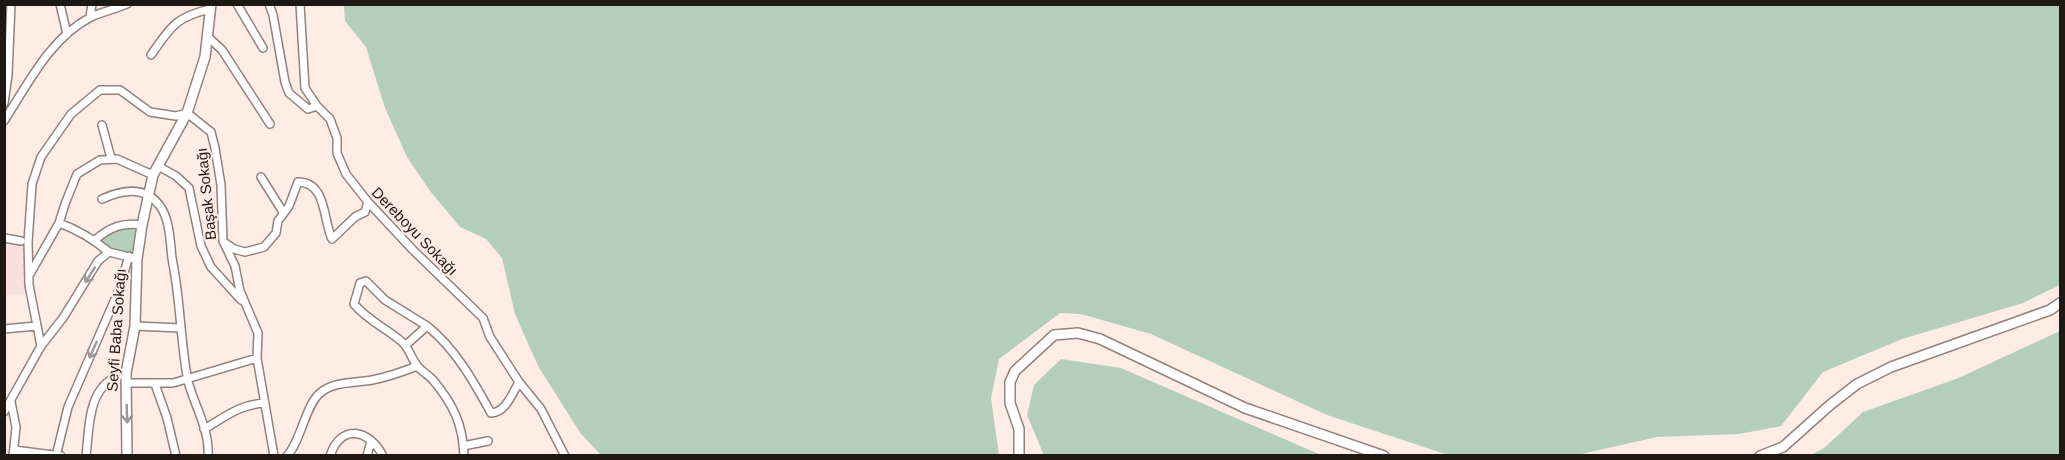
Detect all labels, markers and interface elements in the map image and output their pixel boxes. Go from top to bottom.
street label: Başak Sokağı [193,147,219,241]
street label: Dereboyu Sokağı [369,183,461,279]
one-way arrow [83,266,95,283]
street label: Seyfi Baba Sokağı [103,268,129,392]
one-way arrow [87,340,98,359]
one-way arrow [121,404,132,424]

